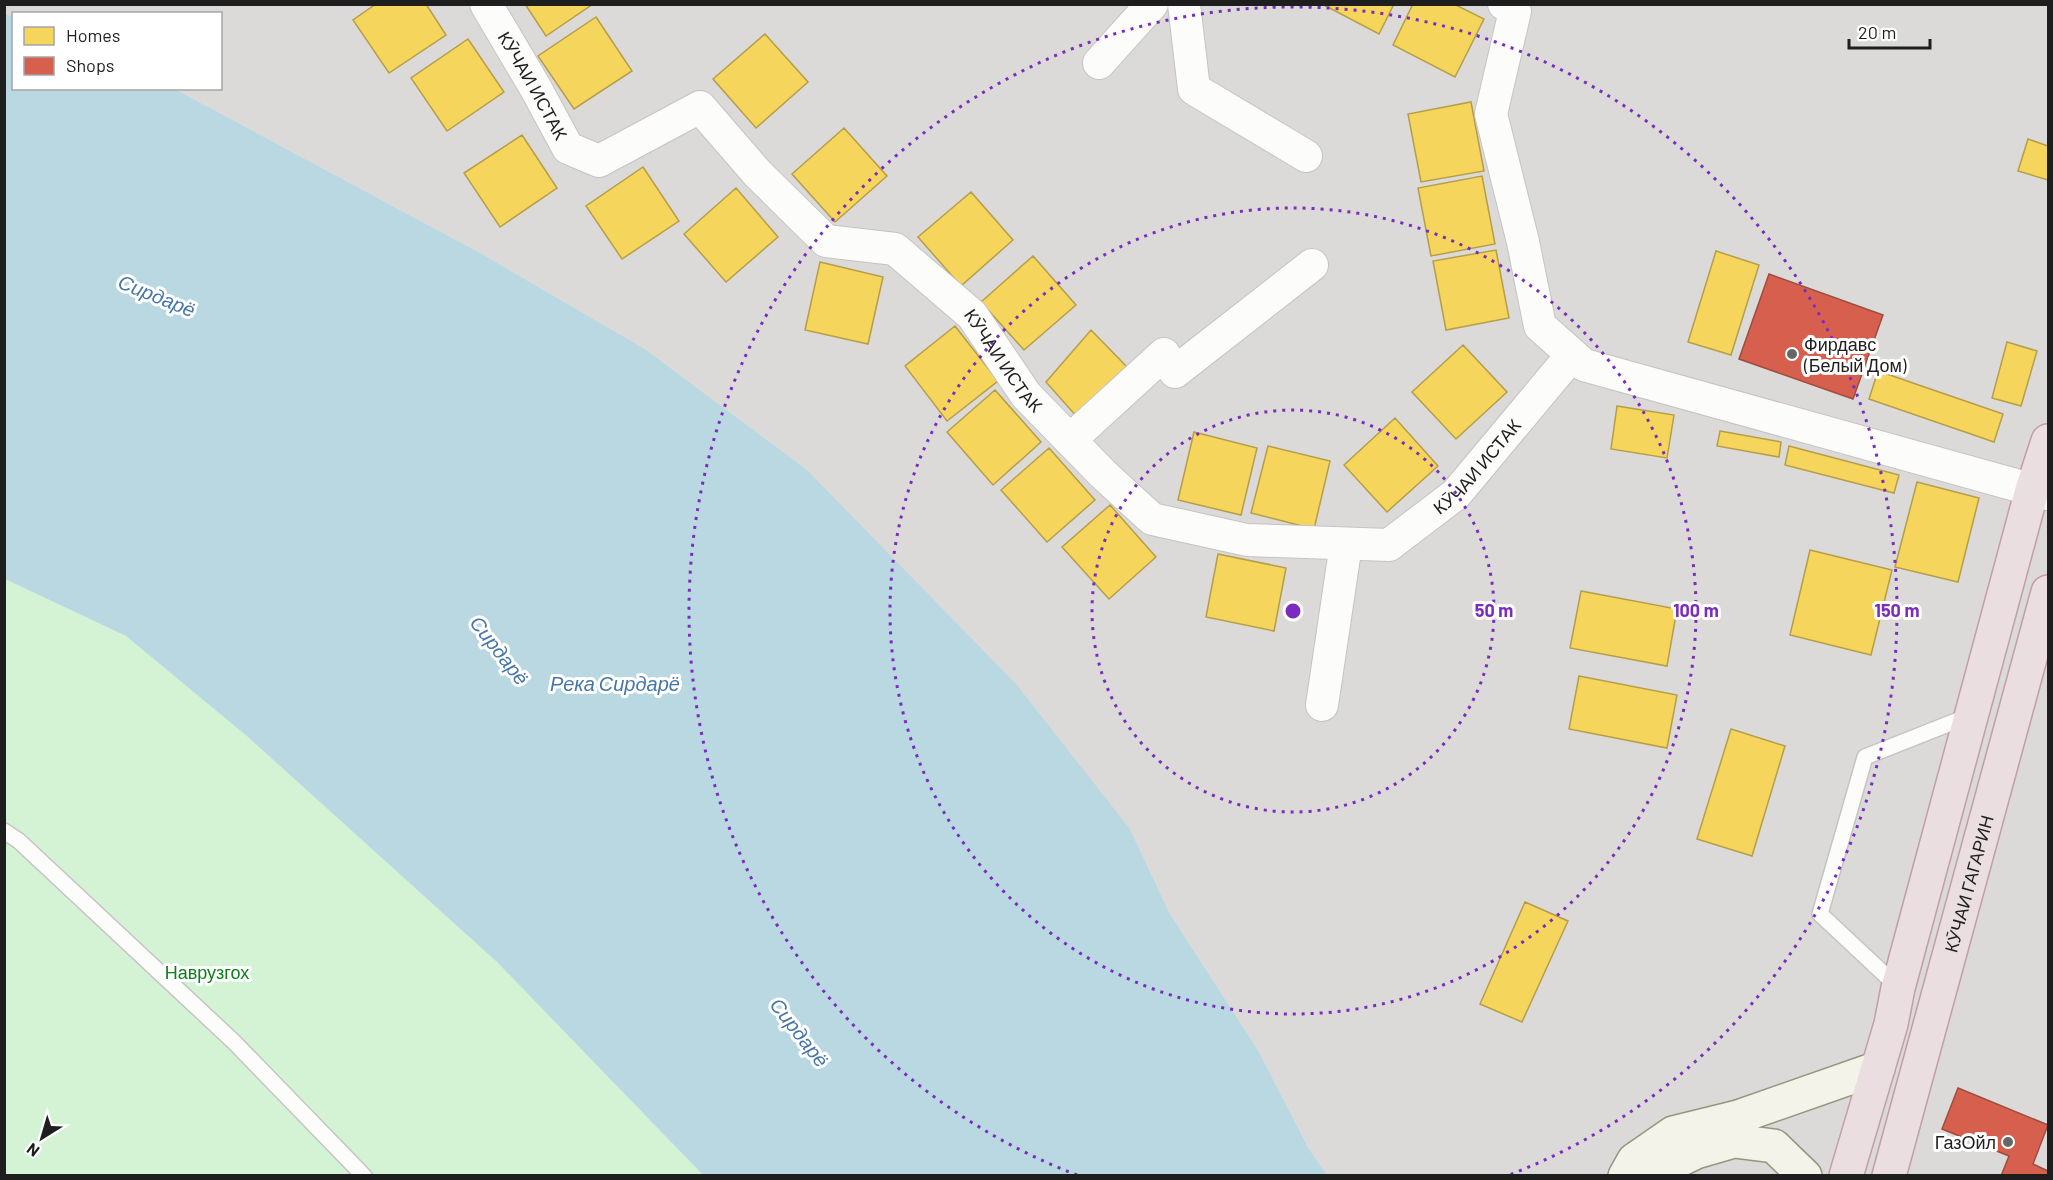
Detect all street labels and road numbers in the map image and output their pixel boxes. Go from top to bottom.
street label: КӮЧАИ ИСТАК [494,27,573,144]
street label: КӮЧАИ ИСТАК [960,305,1048,417]
street label: КӮЧАИ ИСТАК [1429,414,1525,519]
street label: КӮЧАИ ГАГАРИН [1939,812,1998,955]

